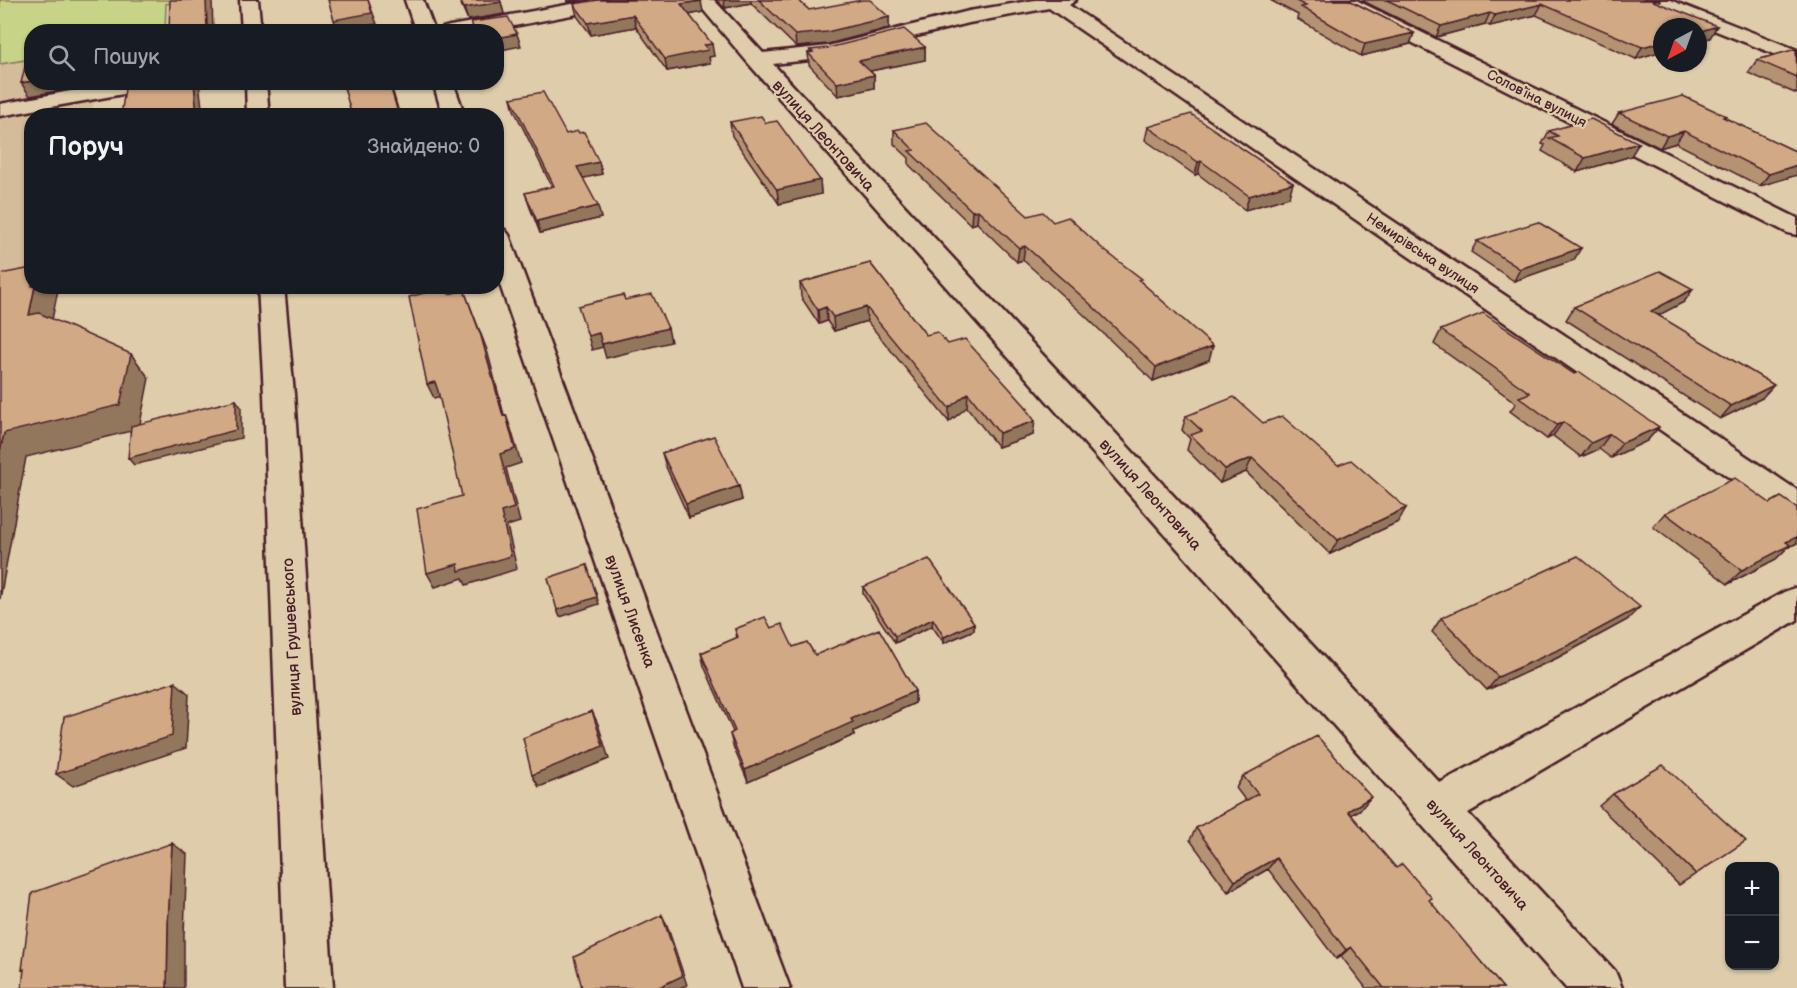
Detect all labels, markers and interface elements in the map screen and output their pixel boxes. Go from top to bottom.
north arrow [1653,18,1707,72]
search box [24,24,504,90]
icon: search [45,41,78,74]
text: Пошук [93,44,160,71]
street label: Соловʼїна вулиця [1484,66,1590,131]
street label: вулиця Леонтовича [768,76,878,196]
text: Поруч [48,132,124,163]
text: Знайдено: 0 [367,135,480,159]
street label: Немирівська вулиця [1363,209,1483,298]
street label: вулиця Леонтовича [1095,435,1205,555]
street label: вулиця Лисенка [600,552,659,671]
street label: вулиця Грушевського [279,558,306,716]
street label: вулиця Леонтовича [1422,795,1532,915]
map controls [1725,862,1779,970]
button: + [1725,862,1779,916]
button: − [1725,916,1779,970]

